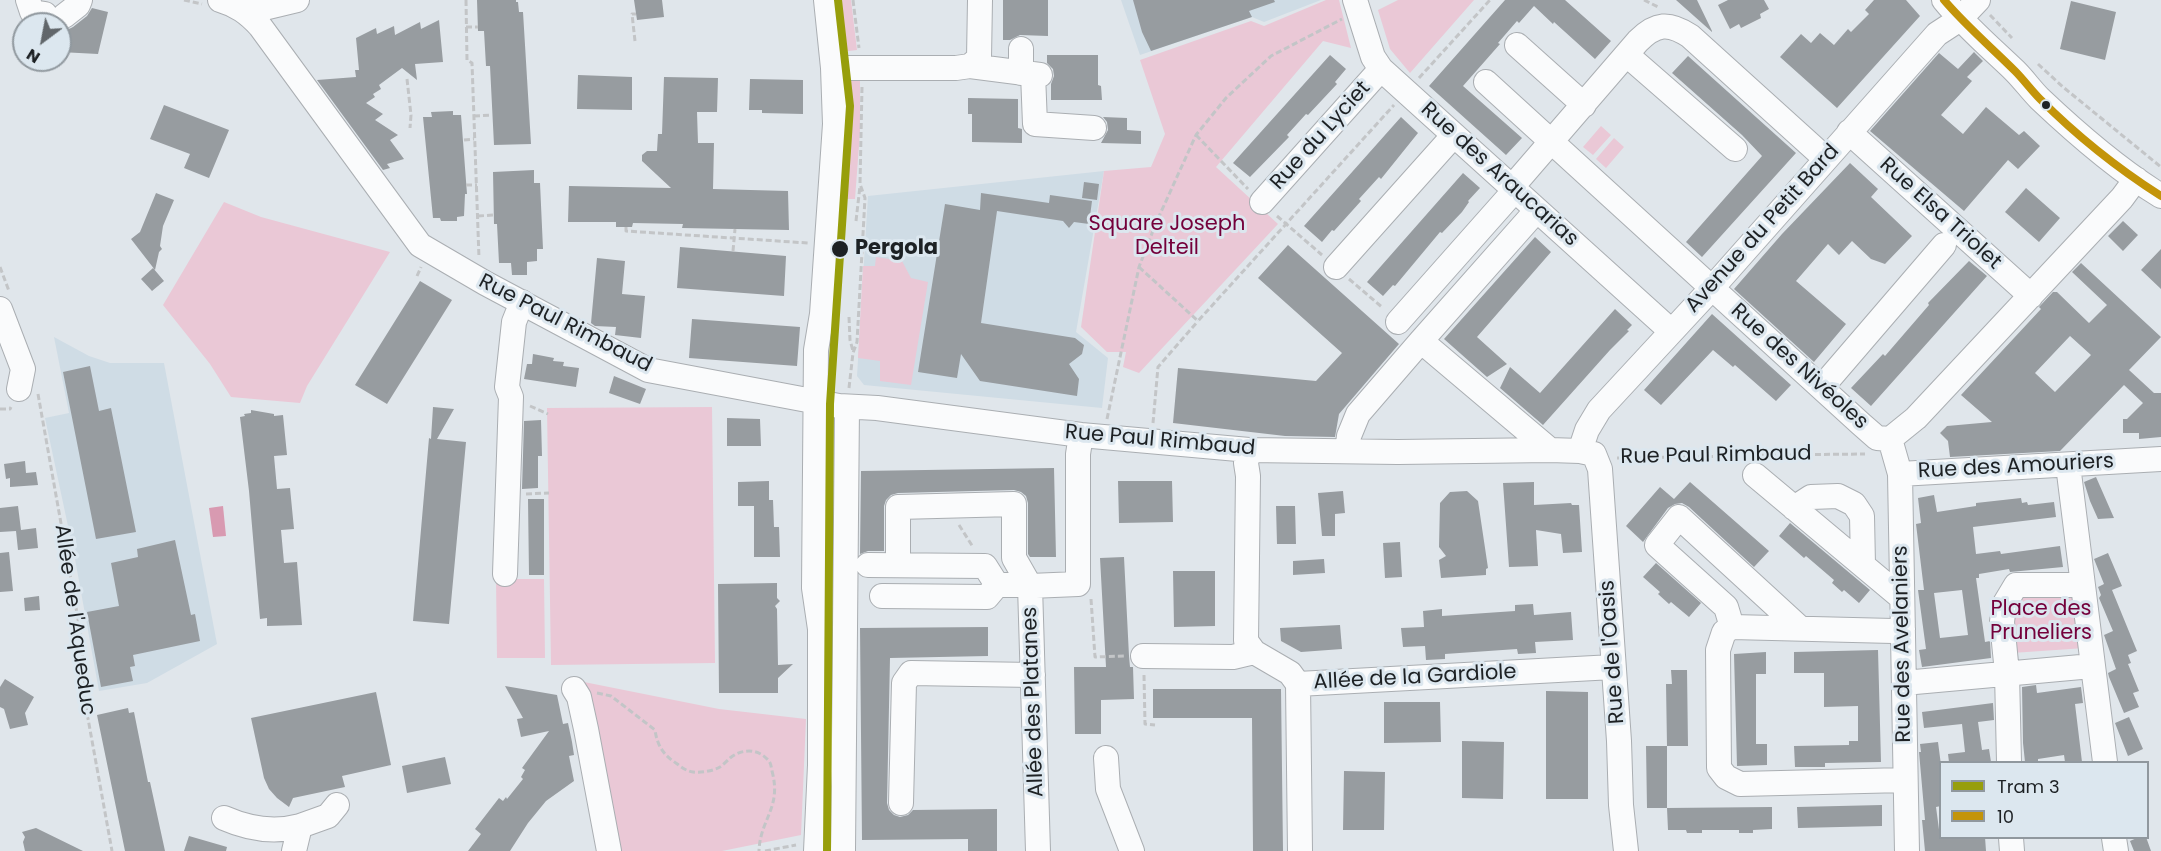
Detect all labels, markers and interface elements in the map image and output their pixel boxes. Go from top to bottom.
north arrow [12,12,72,72]
text: N [22,43,44,69]
street label: Rue du Lyciet [1266,76,1376,196]
street label: Rue des Araucarias [1415,98,1583,252]
unlabelled marker [2040,99,2052,111]
street label: Avenue du Petit Bard [1681,140,1845,318]
street label: Rue Elsa Triolet [1874,153,2006,275]
park label: Square Joseph Delteil [1089,212,1245,262]
place label: Pergola [855,236,938,262]
marker: Pergola [830,239,850,259]
street label: Rue Paul Rimbaud [474,269,656,379]
street label: Rue des Nivéoles [1725,299,1873,435]
street label: Rue Paul Rimbaud [1064,420,1256,462]
street label: Rue Paul Rimbaud [1620,442,1812,470]
street label: Rue des Amouriers [1917,449,2115,485]
street label: Allée de l'Aqueduc [48,523,100,717]
street label: Rue des Avelaniers [1889,545,1917,743]
street label: Rue de l'Oasis [1595,579,1631,725]
park label: Place des Pruneliers [1990,597,2092,647]
street label: Allée des Platanes [1018,606,1050,798]
street label: Allée de la Gardiole [1313,660,1517,696]
legend [1939,761,2149,839]
text: Tram 3 [1997,774,2060,799]
text: 10 [1997,804,2014,829]

